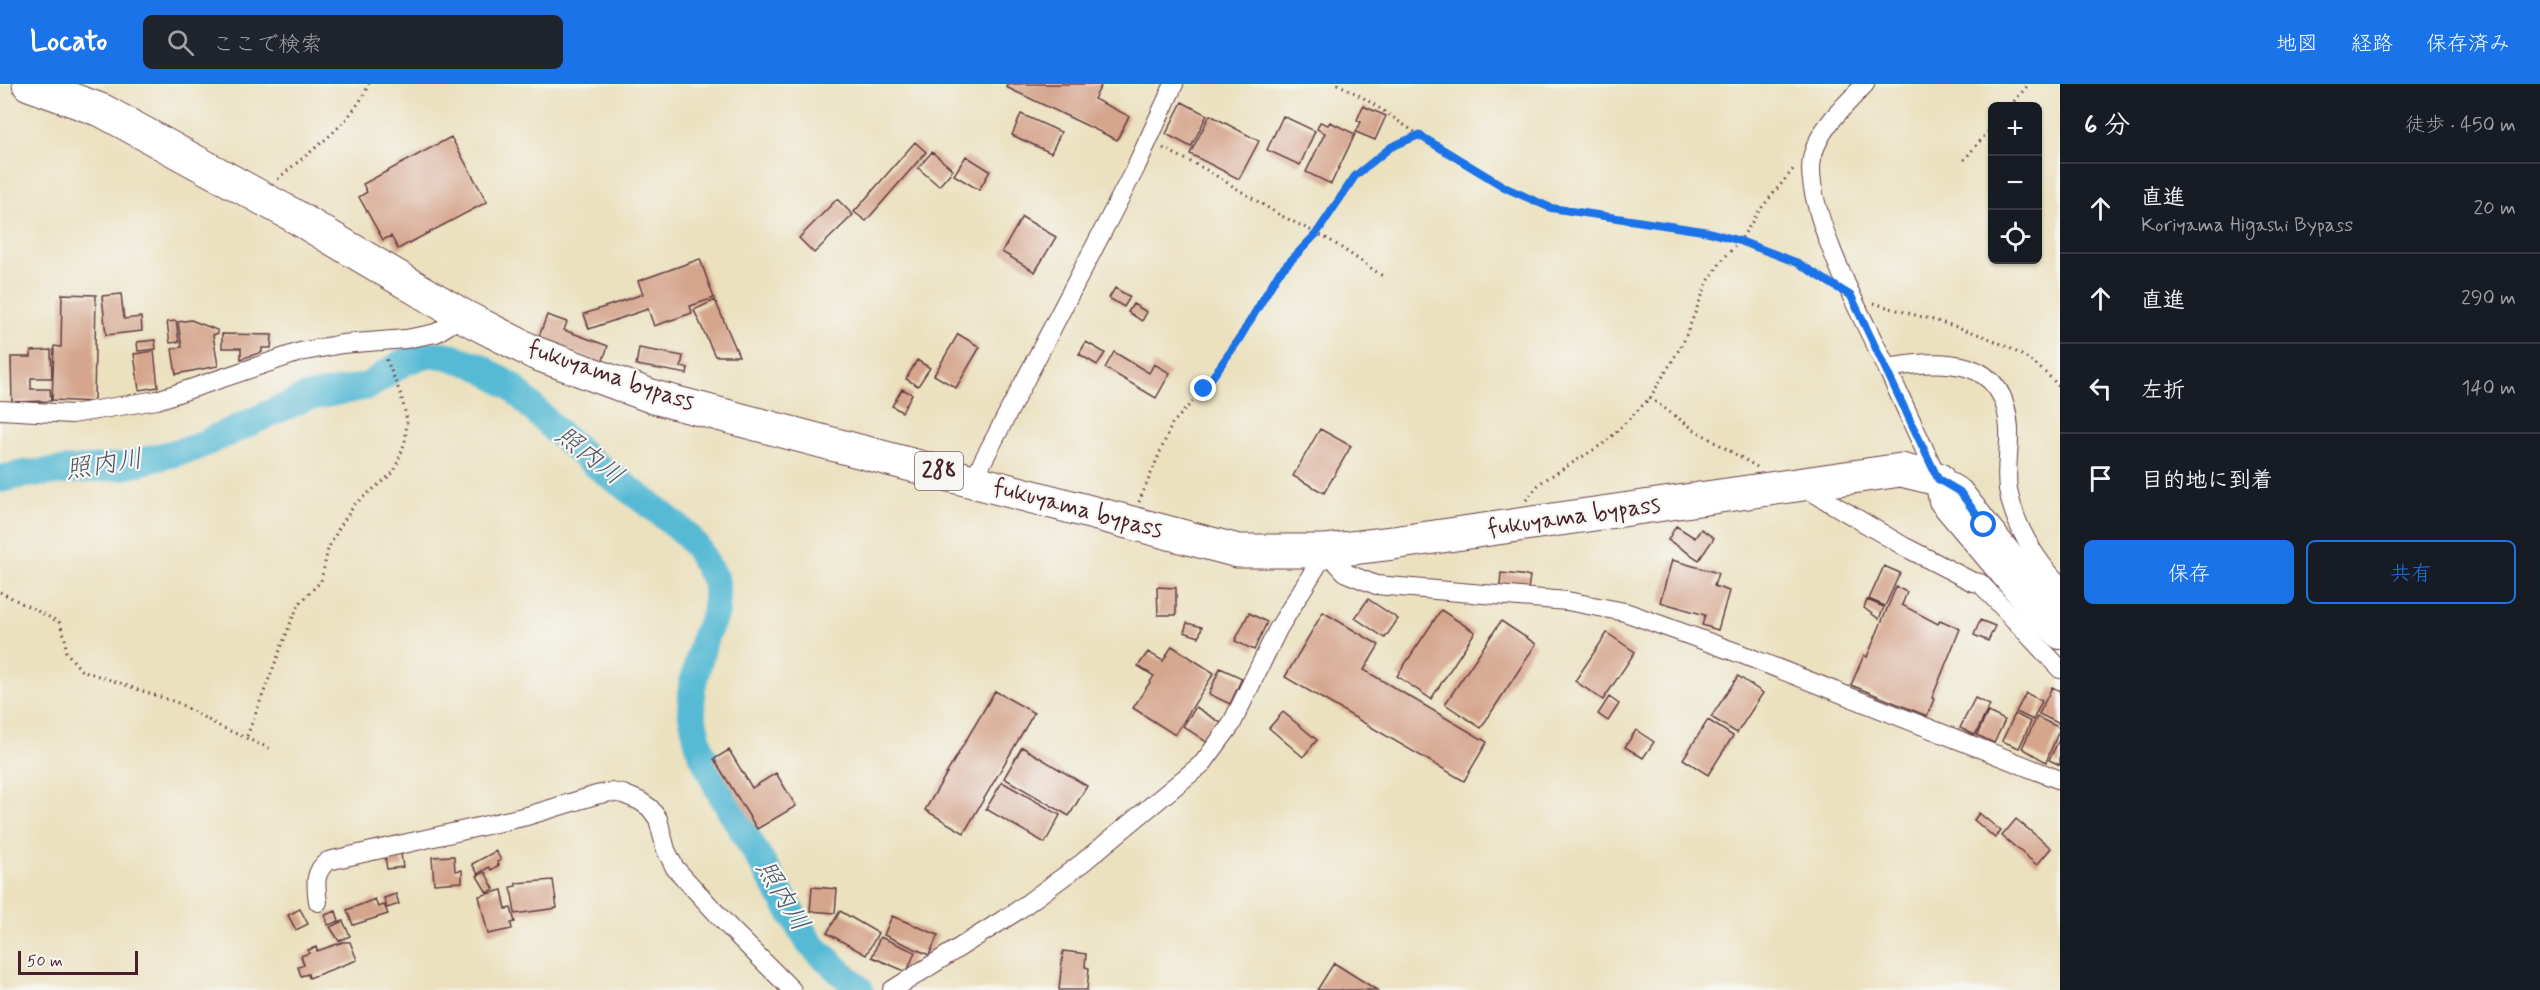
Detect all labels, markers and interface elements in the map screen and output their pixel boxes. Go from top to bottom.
search box [143,15,563,69]
text: Locato [30,24,107,61]
icon: search [164,26,197,59]
text: 地図 [2276,30,2318,58]
text: 経路 [2351,30,2393,58]
text: 保存済み [2426,30,2510,58]
text: ここで検索 [212,31,322,59]
map controls [1988,102,2042,264]
button: + [1988,102,2042,156]
text: 6 分 [2084,109,2130,143]
text: 徒歩 · 450 m [2405,112,2516,139]
button: − [1988,156,2042,210]
text: 直進 [2141,184,2185,212]
icon: ahead [2084,192,2117,225]
text: 20 m [2473,195,2516,222]
button: locate [1988,210,2042,264]
text: Koriyama Higashi Bypass [2141,212,2353,239]
icon: ahead [2084,282,2117,315]
text: 290 m [2461,285,2516,312]
text: 直進 [2141,287,2185,315]
street label: fukuyama bypass [524,333,698,419]
icon: left [2084,372,2117,405]
route end [1190,375,1216,401]
text: 140 m [2462,375,2516,402]
text: 左折 [2141,377,2185,405]
water label: 照内川 [548,419,630,493]
water label: 照内川 [63,442,145,488]
road number: 288 [915,452,963,490]
icon: arrive [2084,462,2117,495]
text: 目的地に到着 [2141,467,2273,495]
street label: fukuyama bypass [990,472,1166,546]
street label: fukuyama bypass [1486,490,1662,544]
route start [1970,511,1996,537]
button: 保存 [2084,540,2294,604]
button: 共有 [2306,540,2516,604]
water label: 照内川 [747,854,817,938]
scale bar [18,948,138,976]
text: 50 m [27,951,63,972]

